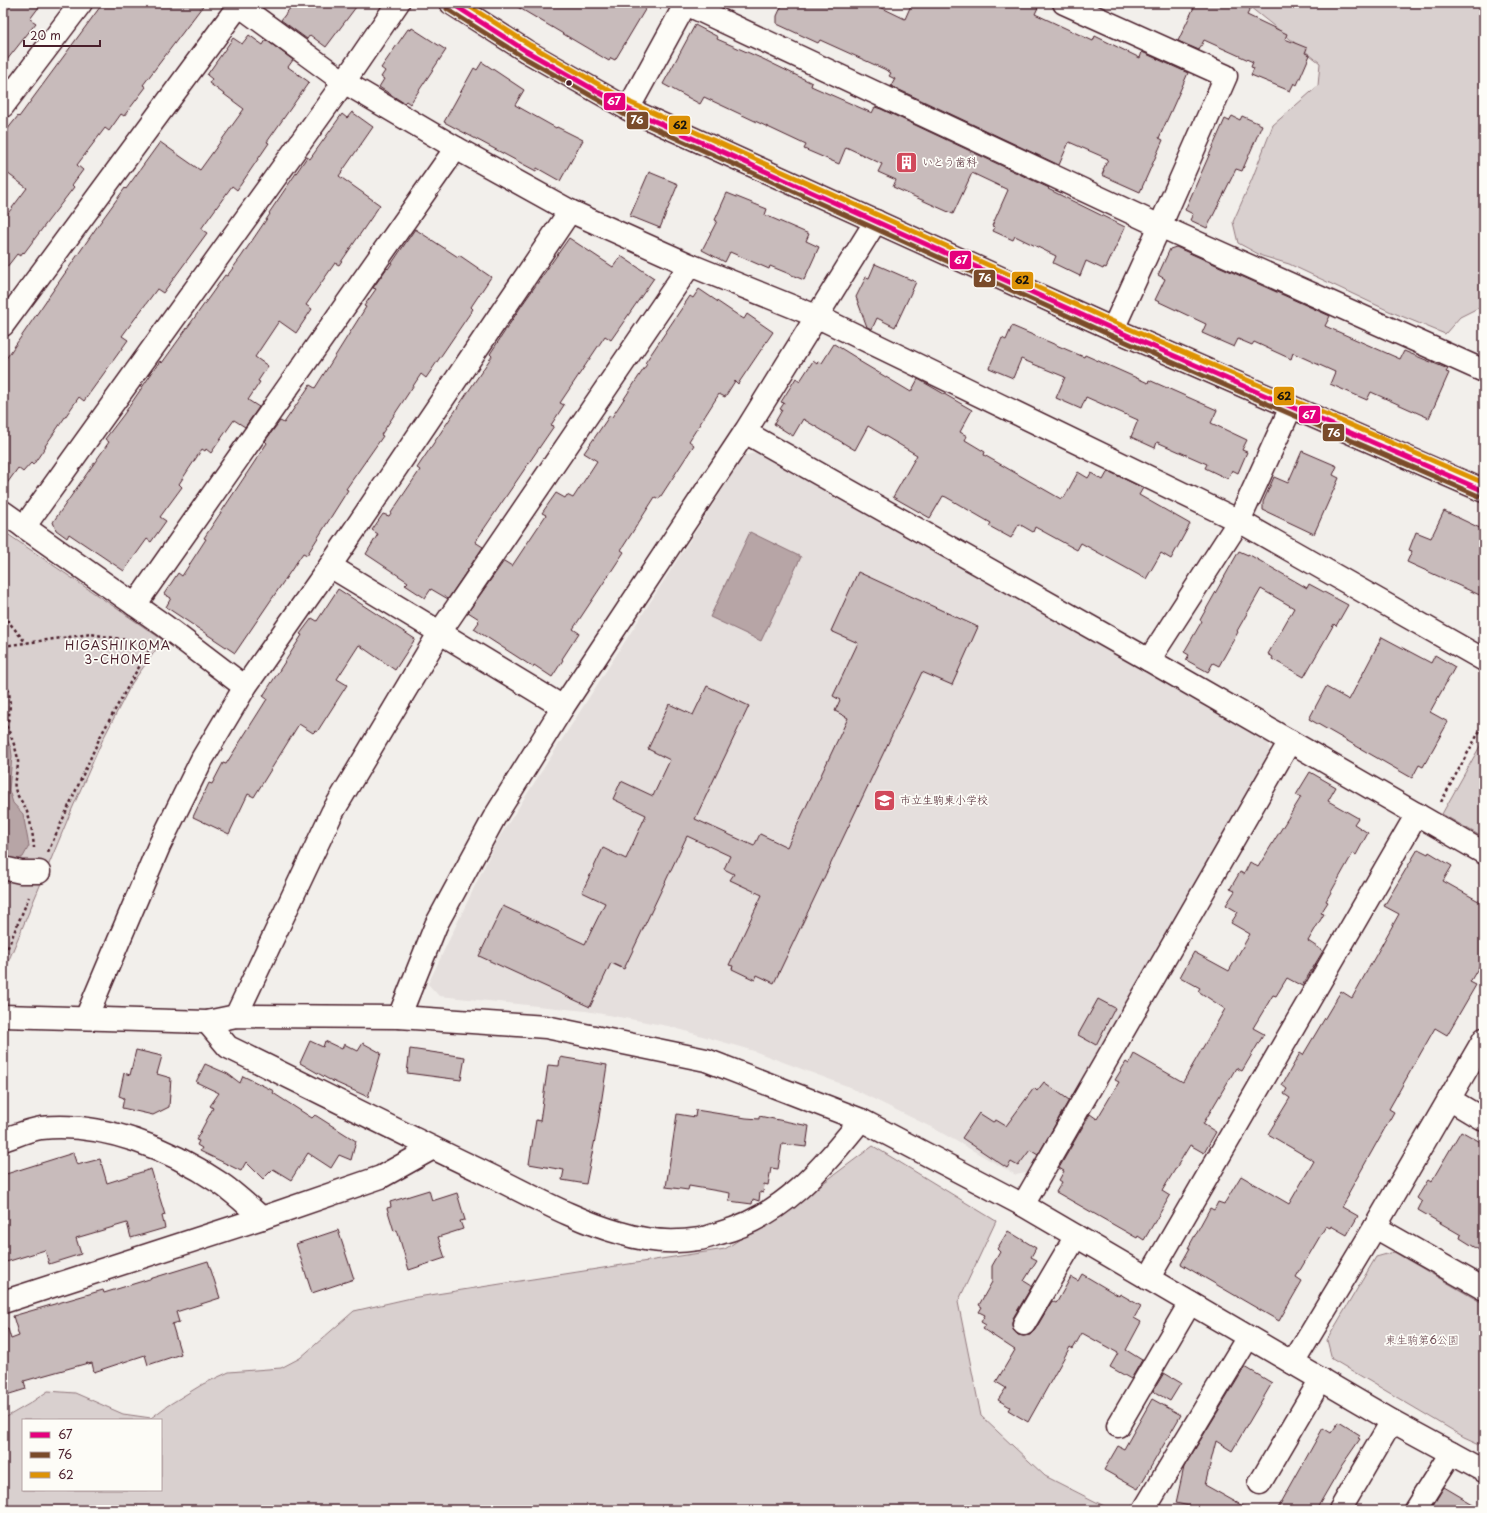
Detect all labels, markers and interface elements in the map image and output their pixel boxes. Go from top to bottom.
scale bar [24,22,100,48]
text: 20 m [30,26,61,44]
unlabelled marker [564,78,574,88]
line badge: 67 [603,92,626,111]
text: 67 [607,92,622,109]
line badge: 76 [626,111,649,130]
text: 76 [630,111,644,128]
line badge: 62 [668,115,691,135]
text: 62 [673,116,687,133]
building icon: いとう歯科 [893,149,919,175]
place label: いとう歯科 [922,153,977,170]
line badge: 67 [949,250,972,270]
text: 67 [954,251,969,268]
line badge: 76 [973,269,996,288]
text: 76 [978,269,992,286]
line badge: 62 [1011,271,1034,290]
text: 62 [1015,271,1029,288]
line badge: 62 [1273,386,1295,406]
text: 62 [1277,387,1291,404]
line badge: 67 [1298,405,1321,424]
text: 67 [1302,406,1317,423]
line badge: 76 [1322,423,1345,442]
text: 76 [1327,424,1341,441]
district label: HIGASHIIKOMA 3-CHOME [65,636,171,668]
school or university icon: 市立生駒東小学校 [871,787,897,813]
place label: 市立生駒東小学校 [900,791,988,808]
park label: 東生駒第6公園 [1385,1331,1459,1348]
legend [22,1419,162,1491]
text: 67 [58,1425,73,1443]
text: 76 [58,1445,72,1463]
text: 62 [58,1465,74,1483]

